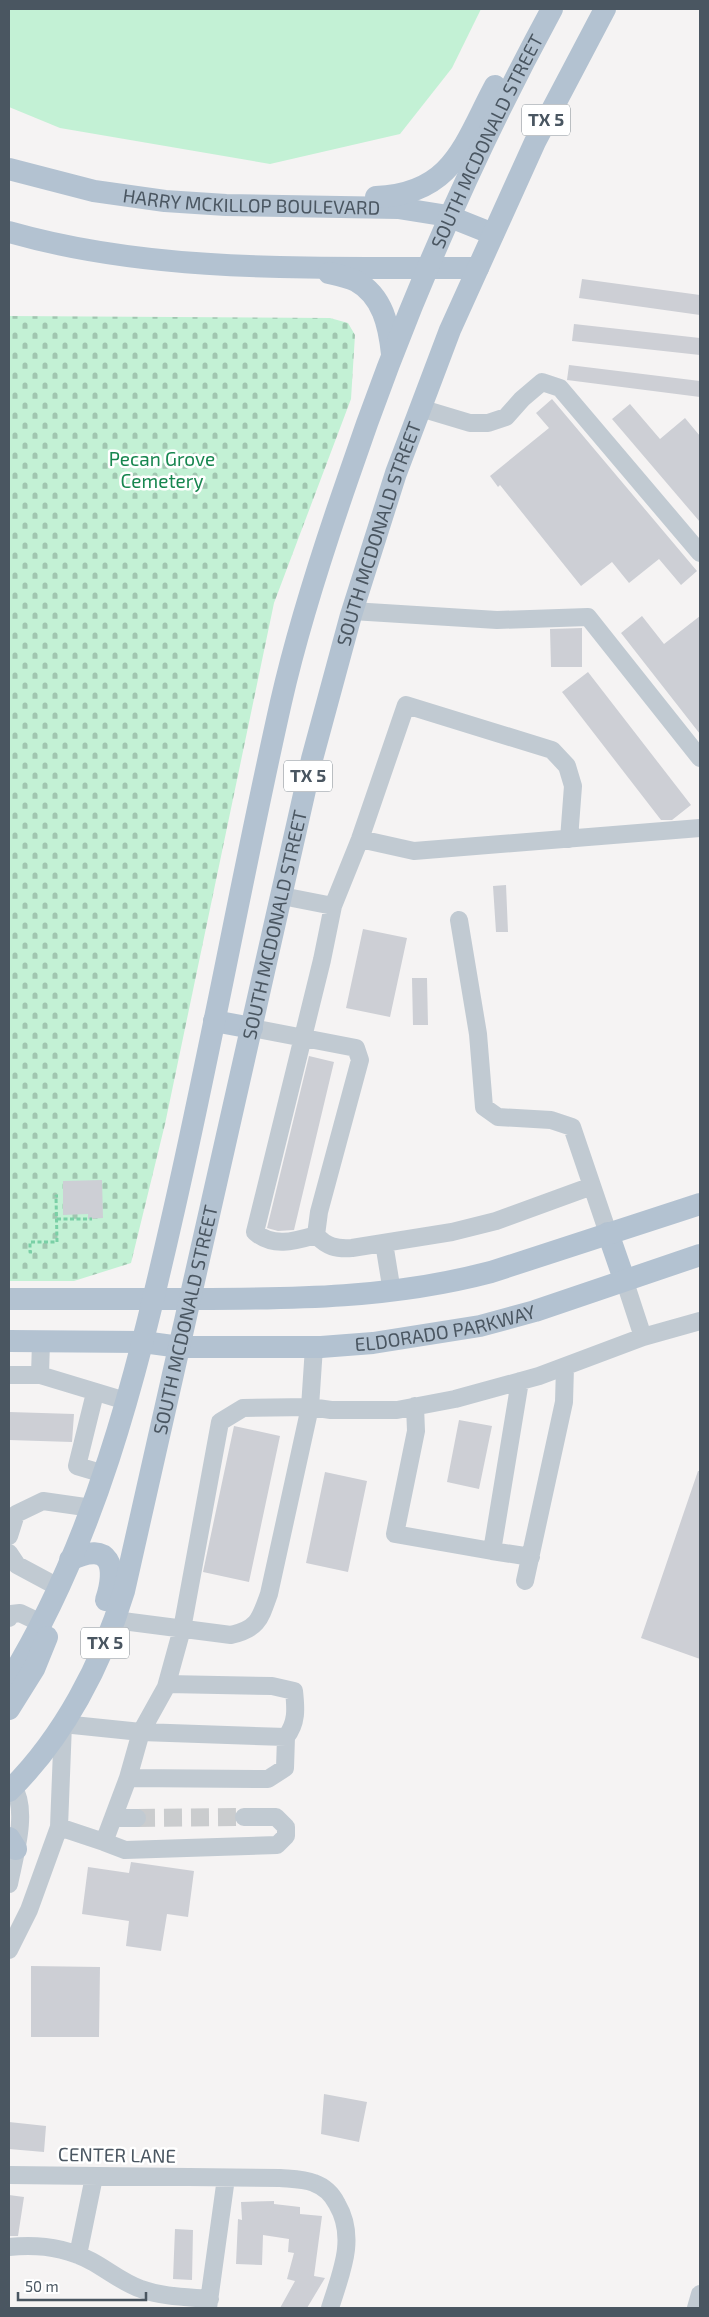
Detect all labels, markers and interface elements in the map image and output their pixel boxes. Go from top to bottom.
street label: SOUTH MCDONALD STREET [425,30,547,252]
road number: TX 5 [522,104,570,136]
street label: HARRY MCKILLOP BOULEVARD [121,183,381,219]
street label: SOUTH MCDONALD STREET [331,418,425,648]
park label: Pecan Grove Cemetery [109,447,215,492]
road number: TX 5 [284,760,332,791]
street label: SOUTH MCDONALD STREET [237,808,311,1042]
street label: SOUTH MCDONALD STREET [148,1203,222,1437]
street label: ELDORADO PARKWAY [354,1299,538,1355]
road number: TX 5 [81,1628,129,1659]
street label: CENTER LANE [58,2142,176,2167]
scale bar [18,2270,145,2302]
text: 50 m [25,2277,59,2295]

